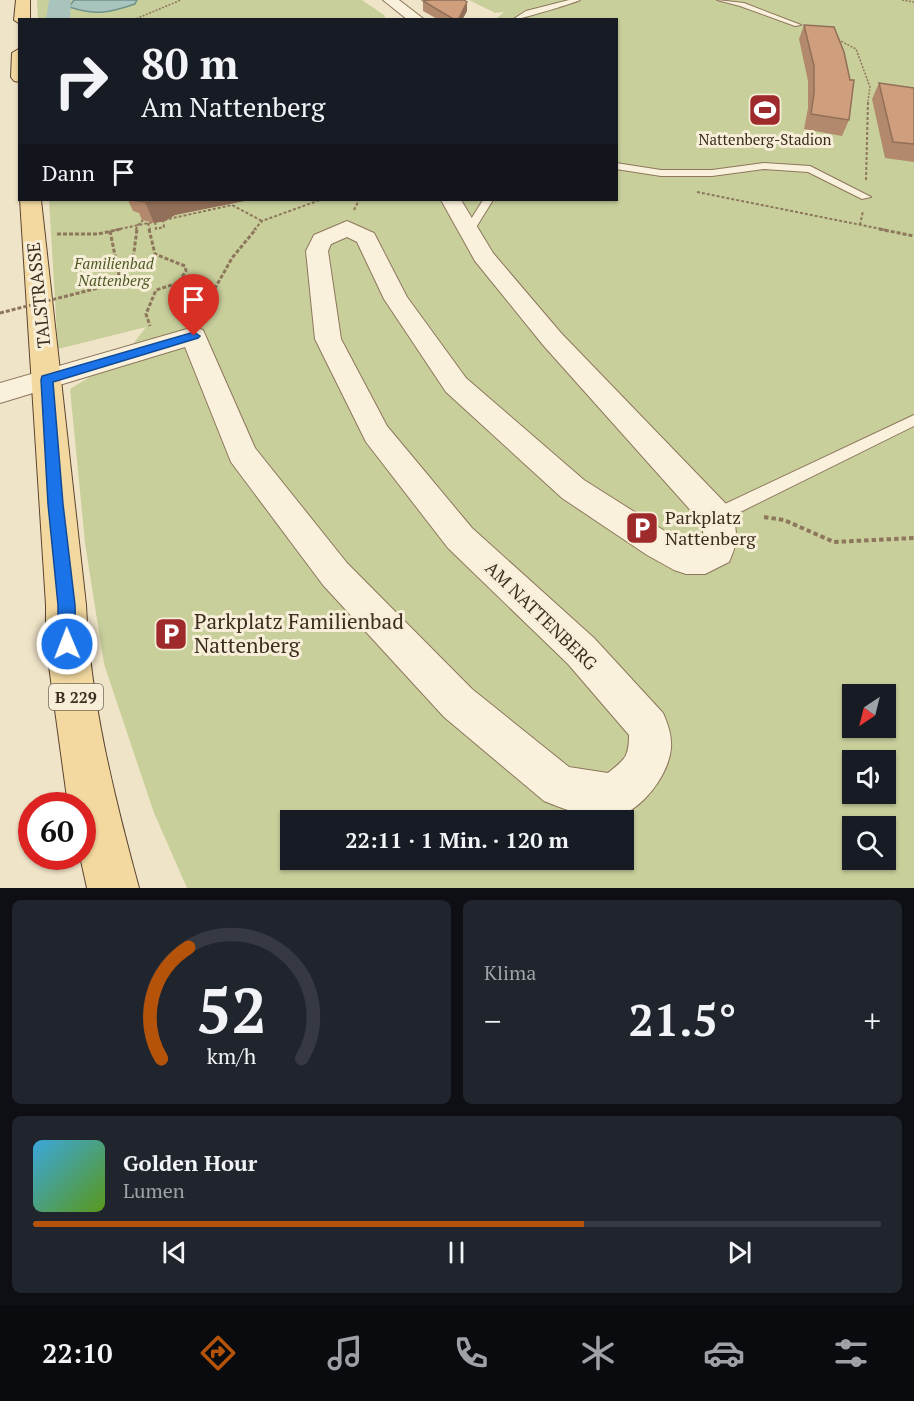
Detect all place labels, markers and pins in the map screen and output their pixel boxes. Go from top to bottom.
sports icon: Nattenberg-Stadion [747,92,783,128]
place label: Nattenberg-Stadion [698,129,832,149]
pin [168,274,219,336]
place label: Parkplatz Nattenberg [665,505,756,550]
parking icon: Parkplatz Nattenberg [624,510,660,546]
place label: Parkplatz Familienbad Nattenberg [194,607,404,659]
parking icon: Parkplatz Familienbad Nattenberg [153,616,189,652]

